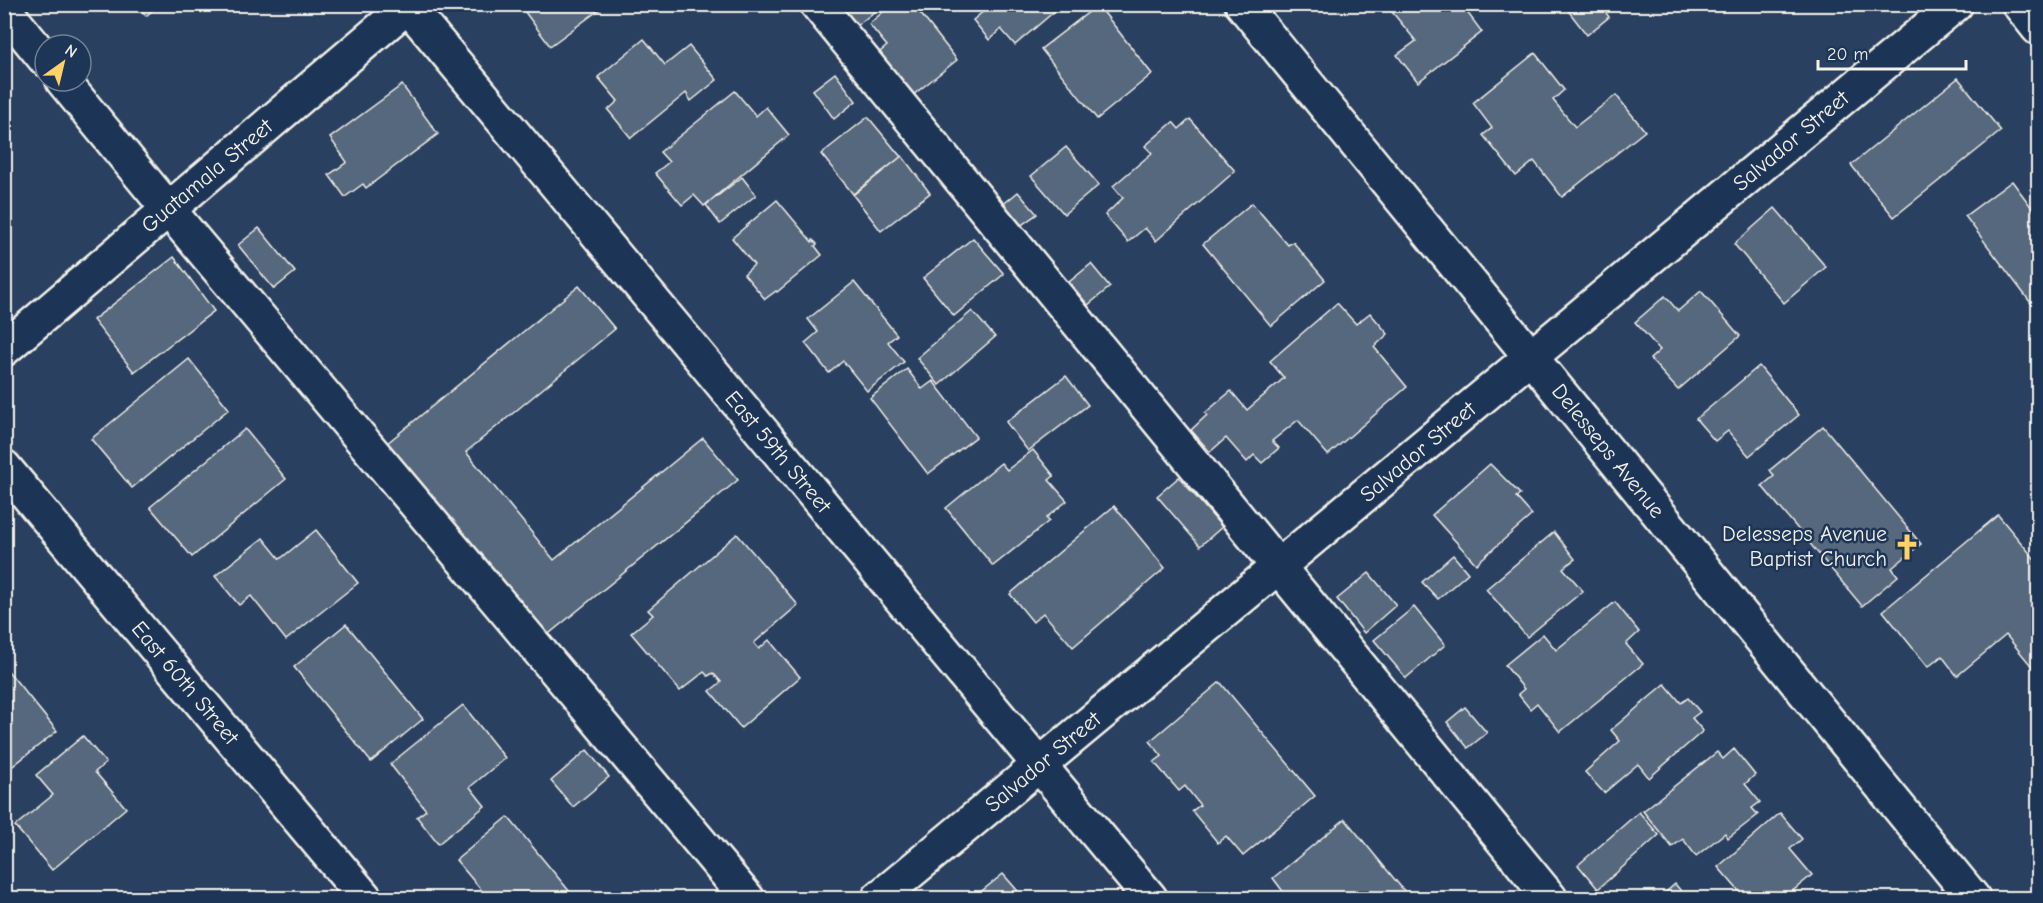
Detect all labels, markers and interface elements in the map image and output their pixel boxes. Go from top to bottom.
north arrow [33,33,93,93]
scale bar [1818,33,1966,71]
text: N [61,41,80,62]
text: 20 m [1827,44,1868,65]
street label: Salvador Street [1728,85,1855,197]
street label: Guatamala Street [136,113,279,239]
street label: Delesseps Avenue [1546,379,1670,523]
street label: East 59th Street [719,386,837,519]
street label: Salvador Street [1355,396,1482,508]
place label: Delesseps Avenue Baptist Church [1722,521,1887,572]
church icon: Delesseps Avenue Baptist Church [1892,532,1922,562]
street label: East 60th Street [126,616,245,751]
street label: Salvador Street [980,706,1107,818]

